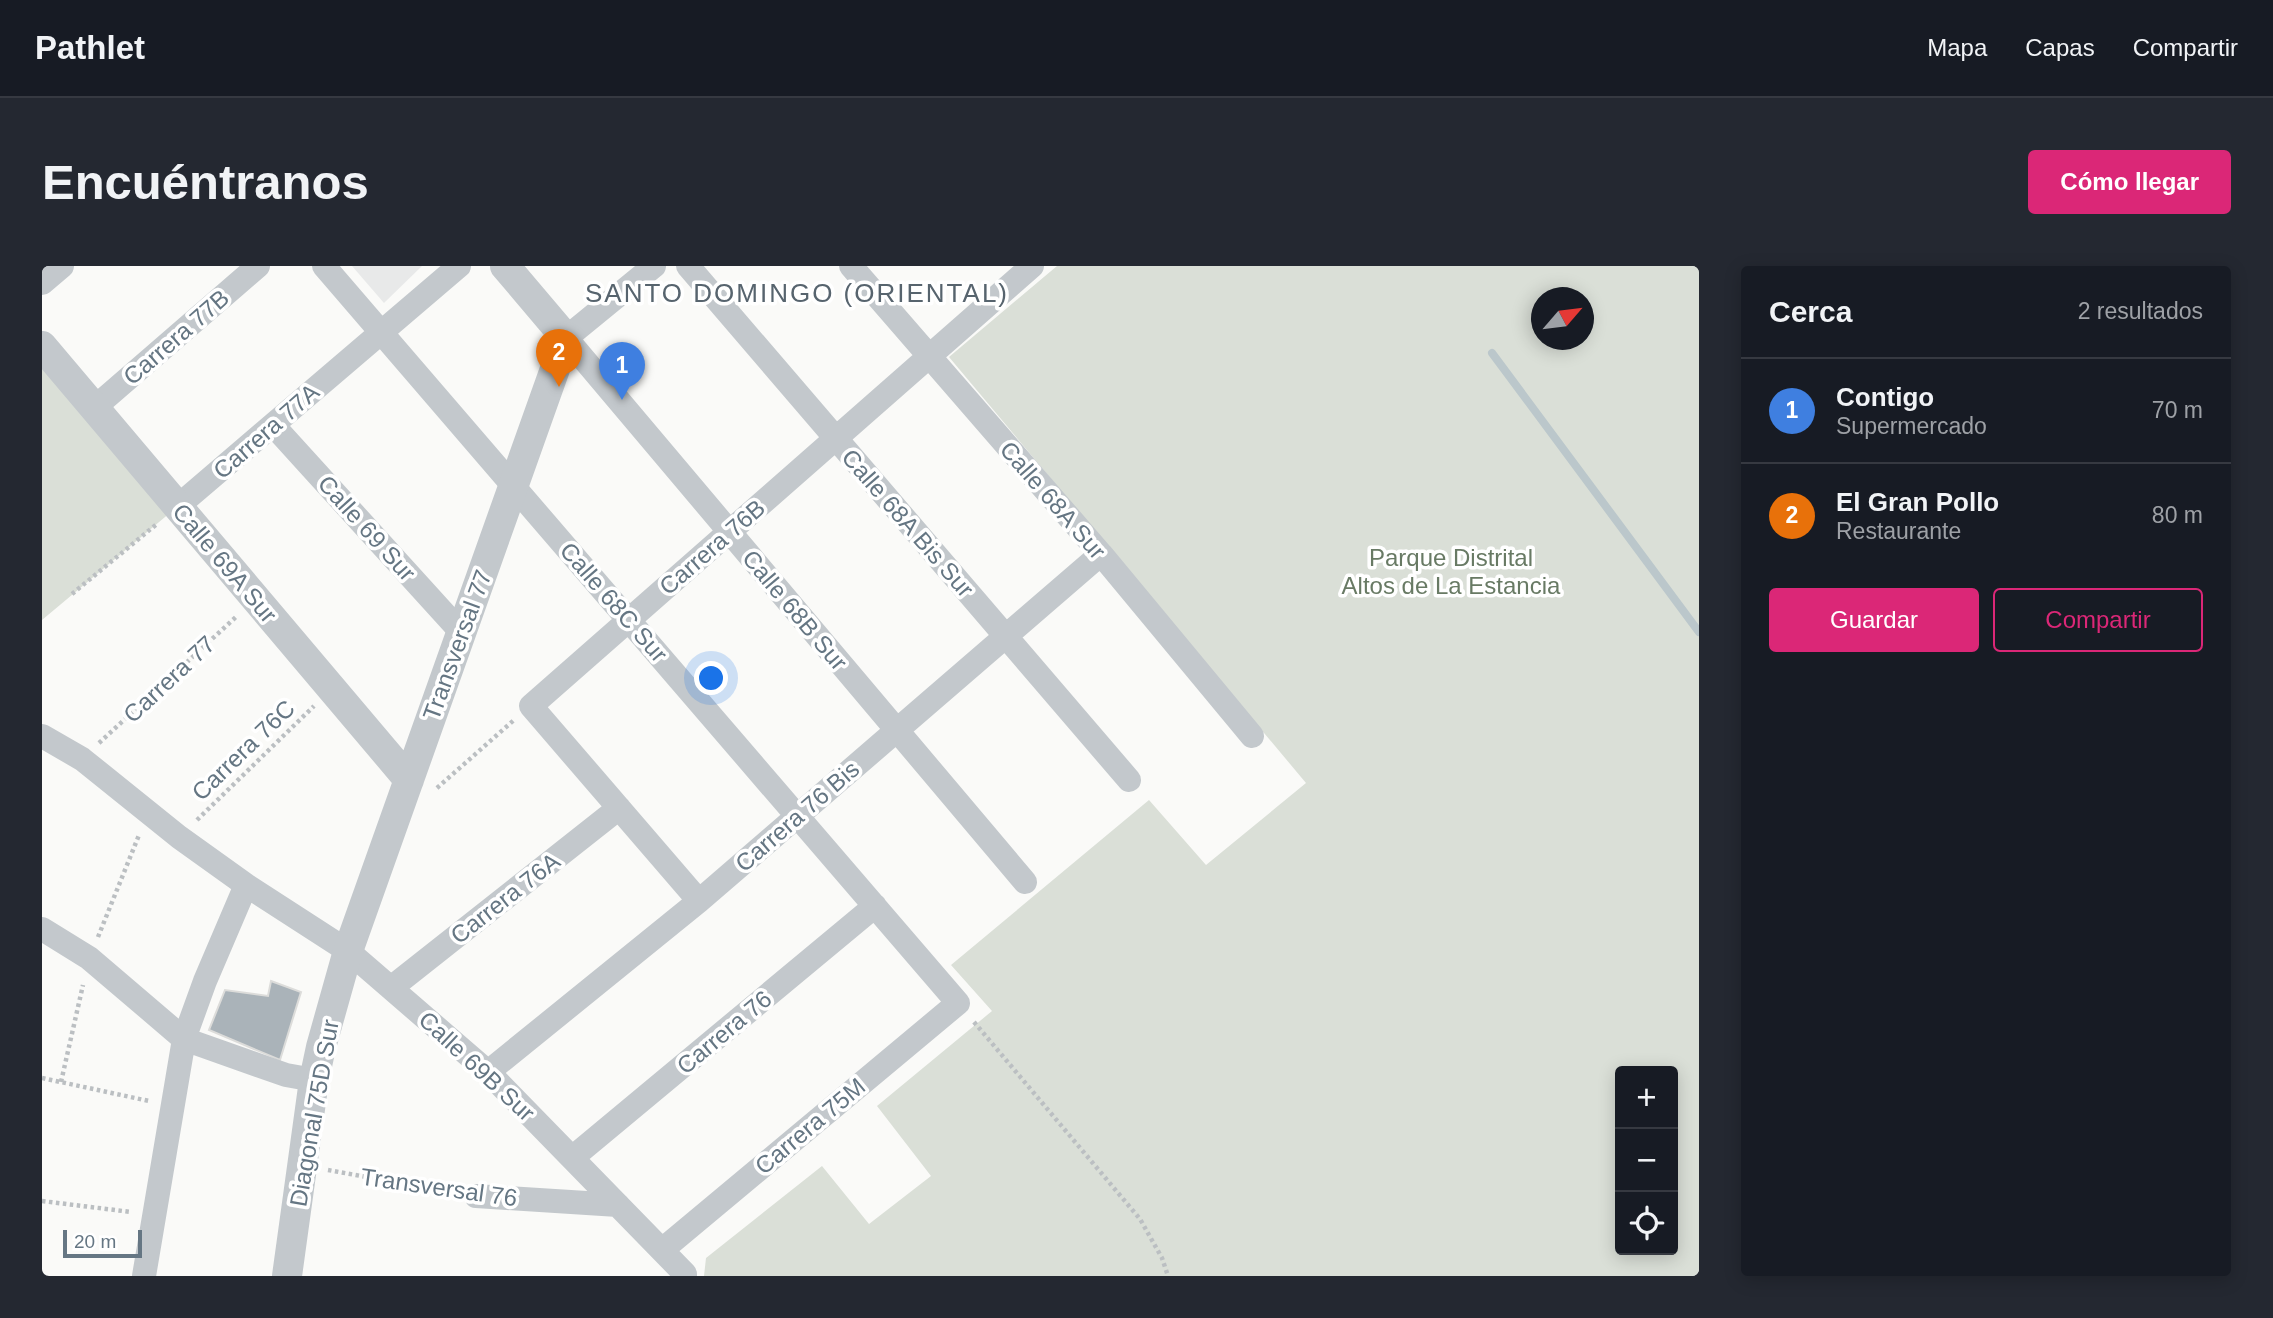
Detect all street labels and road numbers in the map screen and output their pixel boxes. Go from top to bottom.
street label: Carrera 77B [118,284,234,390]
street label: Carrera 77A [208,378,324,484]
street label: Calle 68A Sur [995,436,1111,564]
street label: Calle 68A Bis Sur [837,444,979,602]
street label: Calle 69 Sur [313,470,421,586]
street label: Carrera 76B [654,494,770,600]
street label: Calle 69A Sur [167,498,283,628]
street label: Calle 68C Sur [555,537,673,667]
street label: Calle 68B Sur [737,545,853,675]
street label: Transversal 77 [417,566,497,724]
street label: Carrera 77 [118,630,220,728]
street label: Carrera 76C [186,694,300,806]
street label: Carrera 76 Bis [730,755,864,877]
street label: Carrera 76A [445,847,565,949]
street label: Carrera 76 [671,985,777,1079]
street label: Calle 69B Sur [414,1006,540,1126]
street label: Diagonal 75D Sur [284,1017,344,1209]
street label: Carrera 75M [750,1072,870,1180]
street label: Transversal 76 [359,1163,519,1211]

